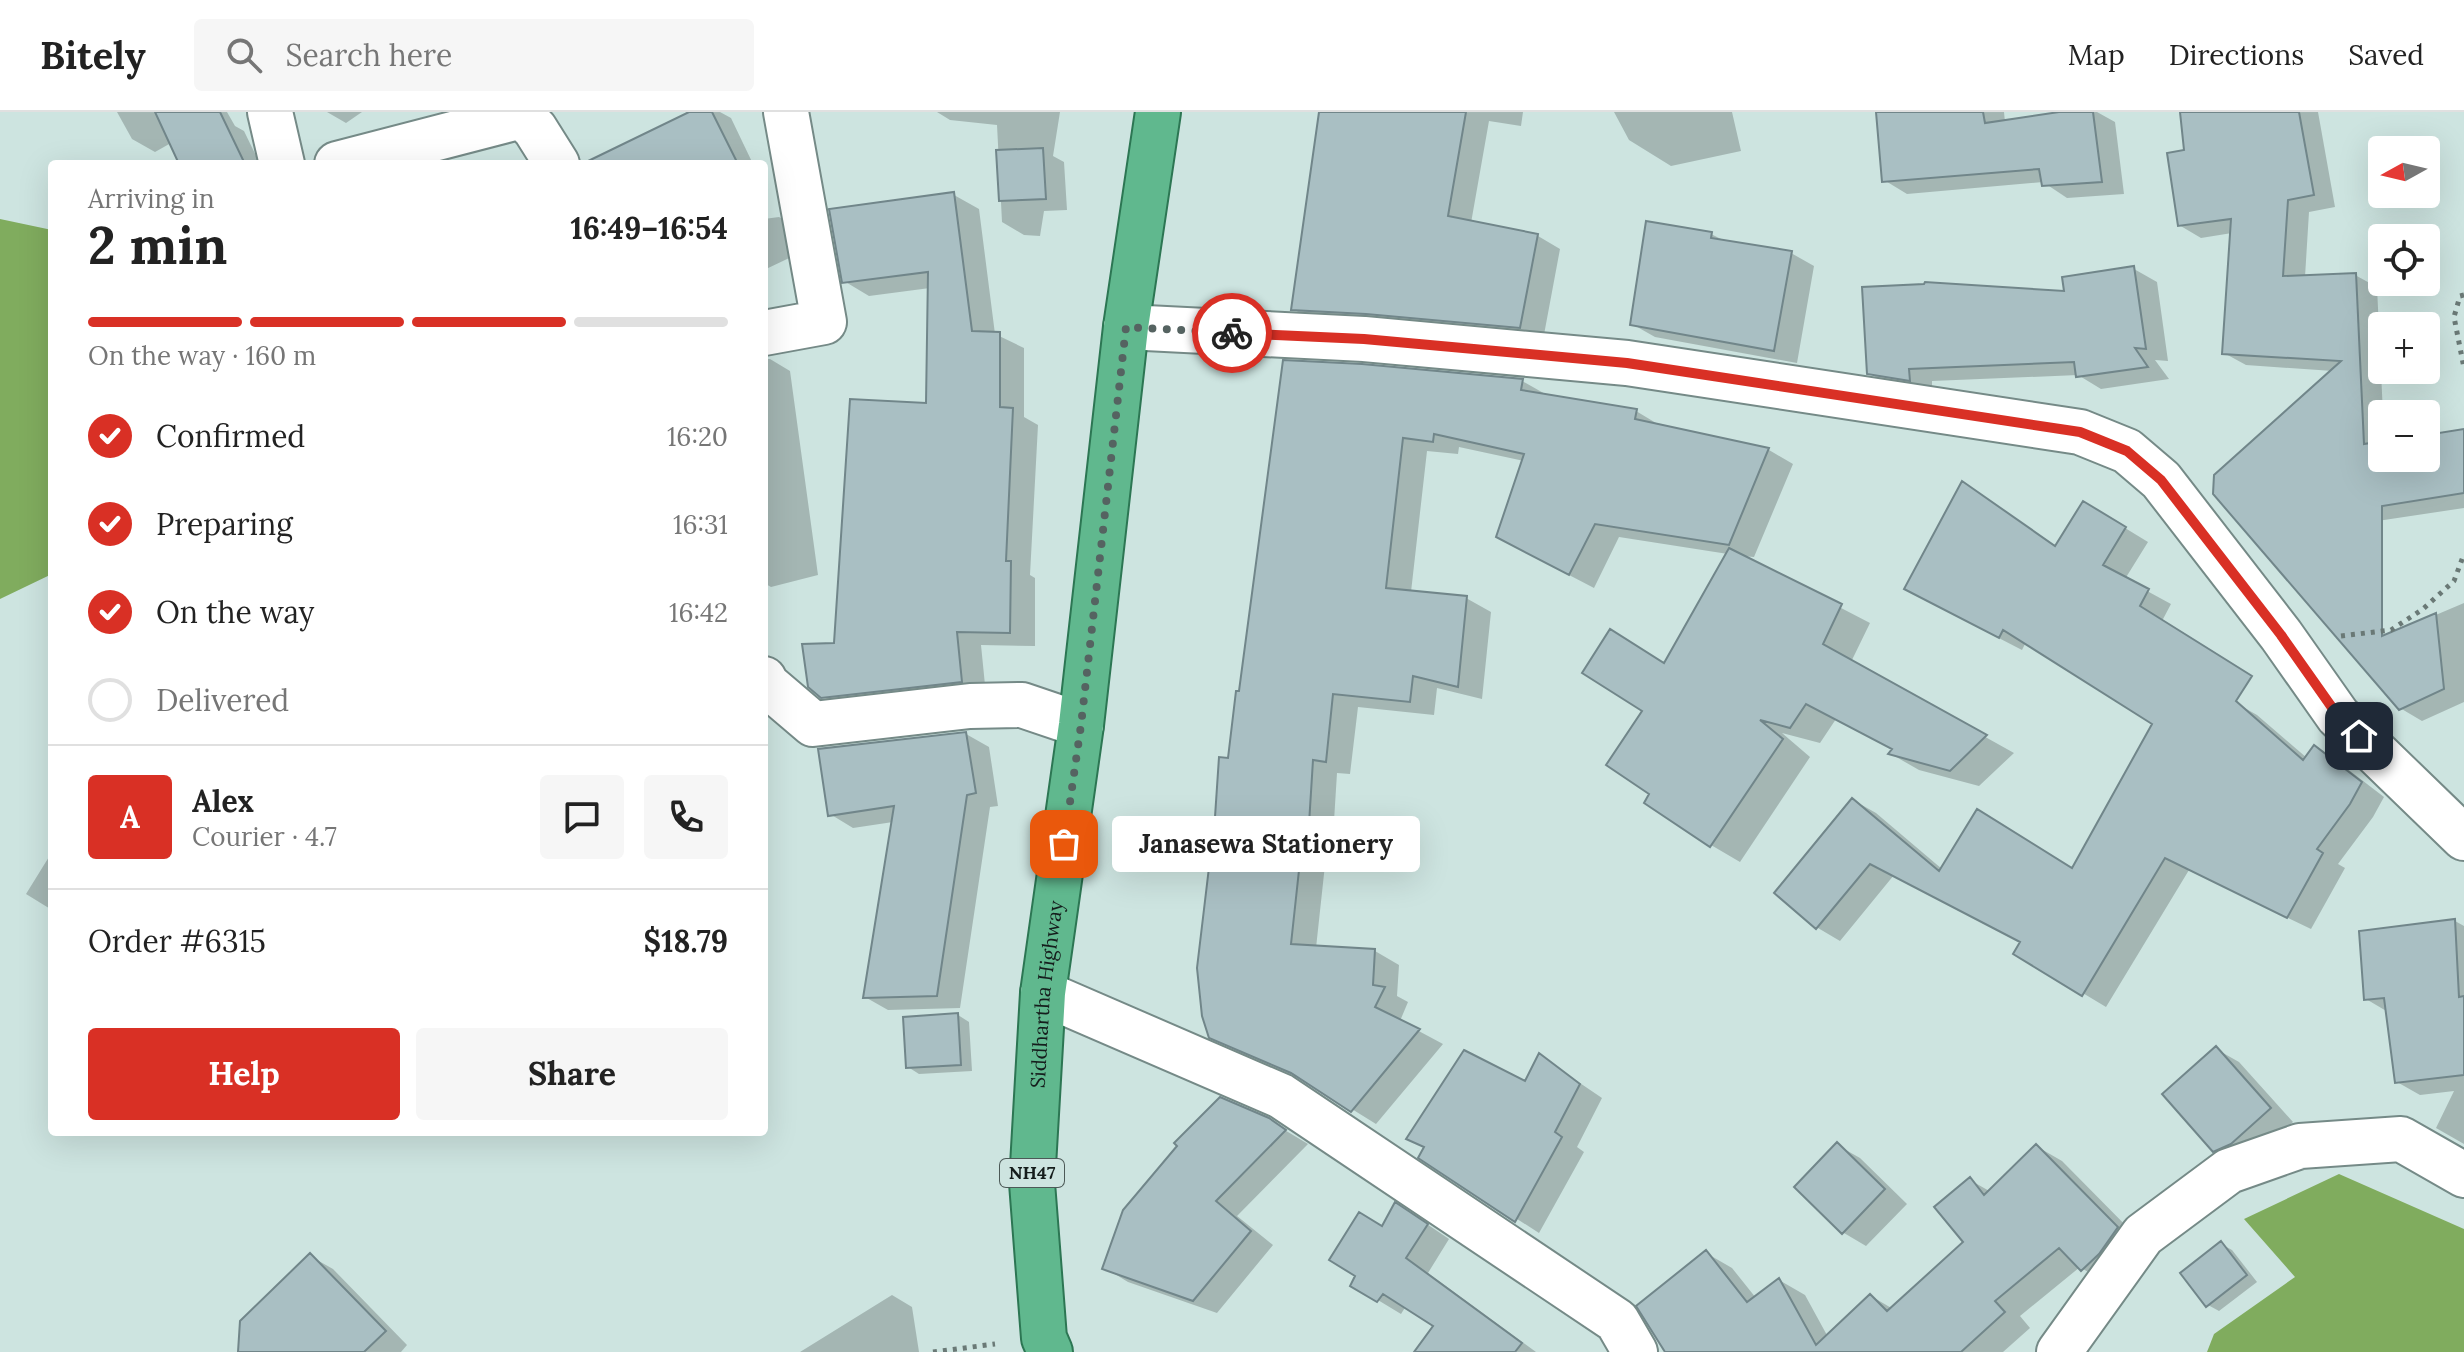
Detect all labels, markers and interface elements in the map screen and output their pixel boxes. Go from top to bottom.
search box [194,19,754,91]
text: Bitely [40,31,146,79]
icon: search [222,33,266,77]
text: Search here [286,36,452,74]
text: Map [2068,37,2125,73]
text: Directions [2169,37,2304,73]
text: Saved [2348,37,2424,73]
north arrow [2368,136,2440,208]
map controls [2368,136,2440,472]
text: Arriving in [88,182,215,215]
text: 16:49–16:54 [571,209,728,247]
text: 2 min [88,212,227,278]
button: locate [2368,224,2440,296]
courier [1192,293,1272,373]
icon: bike [1210,311,1254,355]
button: + [2368,312,2440,384]
text: On the way · 160 m [88,339,316,372]
button: − [2368,400,2440,472]
icon: check [88,414,132,458]
text: Confirmed [156,417,305,455]
text: 16:20 [667,420,728,453]
icon: check [88,502,132,546]
text: Preparing [156,505,293,543]
text: 16:31 [673,508,728,541]
icon: check [88,590,132,634]
text: On the way [156,593,314,631]
text: 16:42 [669,596,728,629]
text: Delivered [156,681,289,719]
pin [2325,702,2393,770]
icon: home [2337,714,2381,758]
button: chat [540,775,624,859]
button: phone [644,775,728,859]
text: Alex [192,782,254,820]
text: A [120,798,140,836]
pin [1030,810,1098,878]
callout: Janasewa Stationery [1112,816,1420,872]
text: Courier · 4.7 [192,820,337,853]
icon: bag [1042,822,1086,866]
text: Janasewa Stationery [1139,827,1393,860]
street label: Siddhartha Highway [1025,899,1068,1089]
text: Order #6315 [88,922,266,960]
text: $18.79 [644,922,728,960]
button: Help [88,1028,400,1120]
button: Share [416,1028,728,1120]
road number: NH47 [1000,1159,1064,1187]

